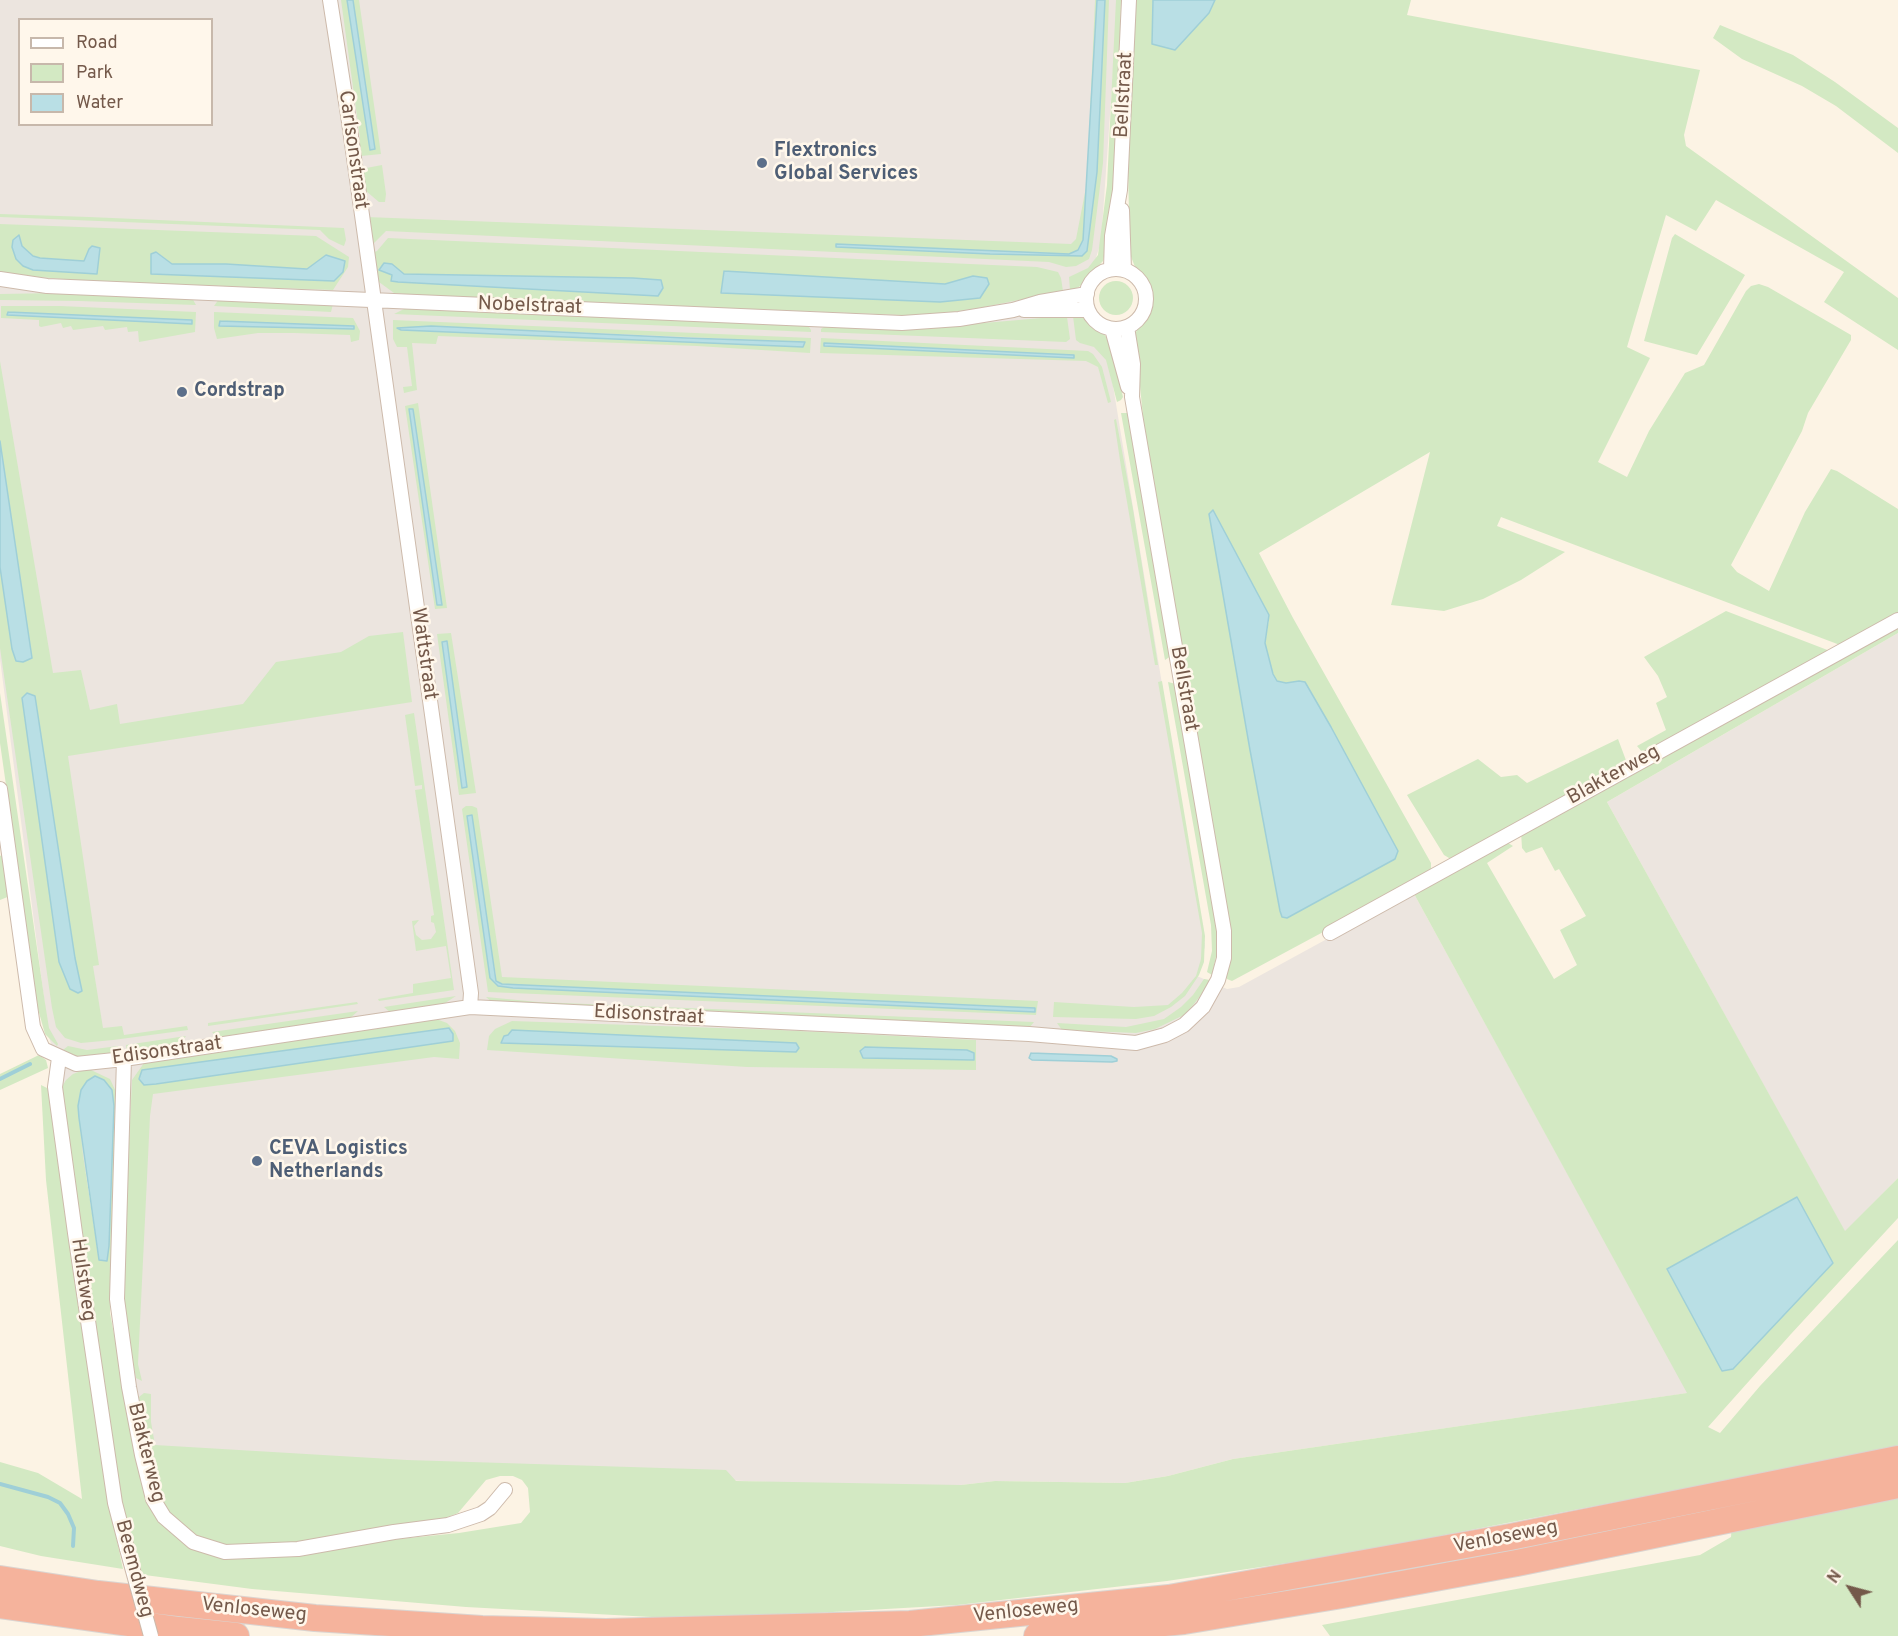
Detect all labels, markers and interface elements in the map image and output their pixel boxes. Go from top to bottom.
legend [18,18,213,126]
text: Road [76,32,118,55]
street label: Bellstraat [1111,51,1139,139]
text: Park [76,62,113,85]
street label: Carlsonstraat [332,89,372,211]
text: Water [76,92,123,115]
place label: Flextronics Global Services [774,140,918,187]
marker: Flextronics Global Services [755,156,769,170]
street label: Nobelstraat [477,293,583,321]
place label: Cordstrap [194,380,285,404]
marker: Cordstrap [175,385,189,399]
street label: Wattstraat [405,606,441,702]
street label: Bellstraat [1164,644,1202,734]
street label: Blakterweg [1564,741,1664,811]
street label: Edisonstraat [593,1001,705,1031]
street label: Edisonstraat [110,1032,224,1072]
place label: CEVA Logistics Netherlands [269,1138,408,1185]
marker: CEVA Logistics Netherlands [250,1154,264,1168]
street label: Hulstweg [64,1237,100,1323]
street label: Blakterweg [121,1401,169,1505]
street label: Venloseweg [1452,1516,1560,1560]
street label: Beemdweg [108,1517,158,1621]
north arrow [1820,1558,1880,1618]
text: N [1824,1567,1847,1588]
street label: Venloseweg [200,1594,308,1628]
street label: Venloseweg [972,1595,1080,1629]

